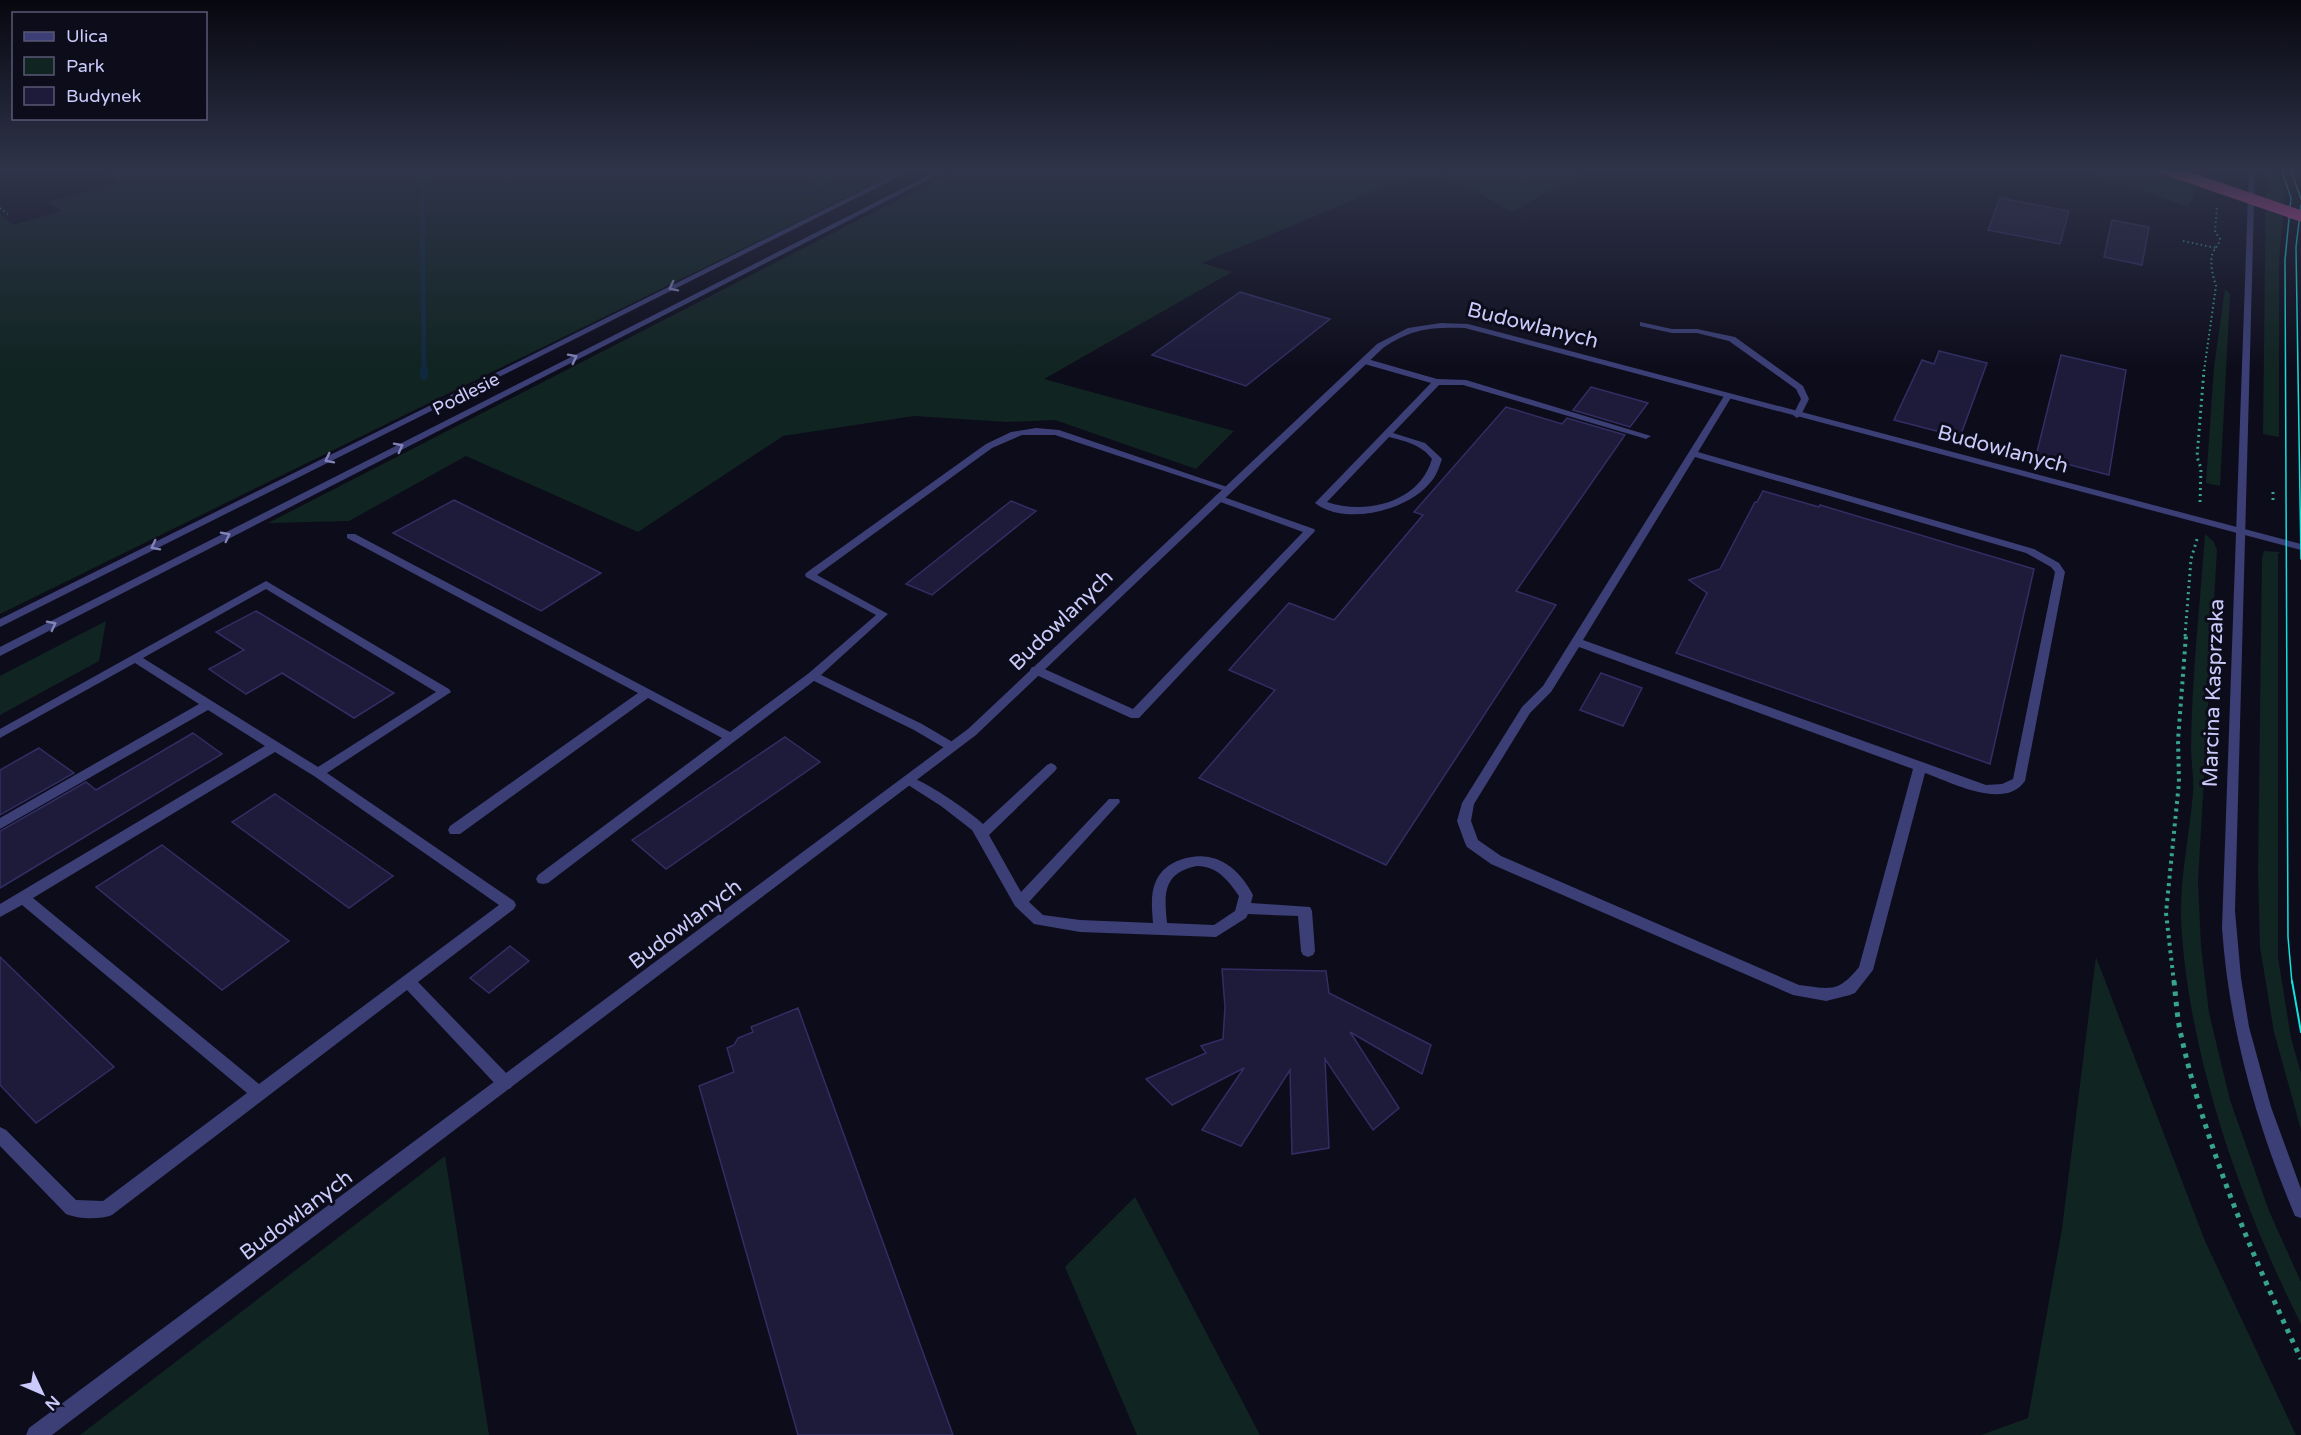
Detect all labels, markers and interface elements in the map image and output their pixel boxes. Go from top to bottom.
legend [12,12,207,120]
text: Ulica [66,25,108,47]
text: Park [66,55,105,77]
text: Budynek [66,85,141,107]
one-way arrow [668,280,679,292]
street label: Budowlanych [1465,297,1601,354]
one-way arrow [566,354,577,366]
street label: Podlesie [429,368,503,420]
street label: Budowlanych [1935,420,2071,479]
one-way arrow [393,443,403,454]
one-way arrow [325,452,336,463]
one-way arrow [219,532,230,543]
one-way arrow [150,539,161,550]
street label: Budowlanych [1004,565,1118,676]
street label: Marcina Kasprzaka [2198,598,2229,788]
one-way arrow [46,621,56,632]
street label: Budowlanych [624,874,747,975]
street label: Budowlanych [235,1165,358,1266]
north arrow [12,1363,72,1423]
text: N [40,1391,64,1414]

